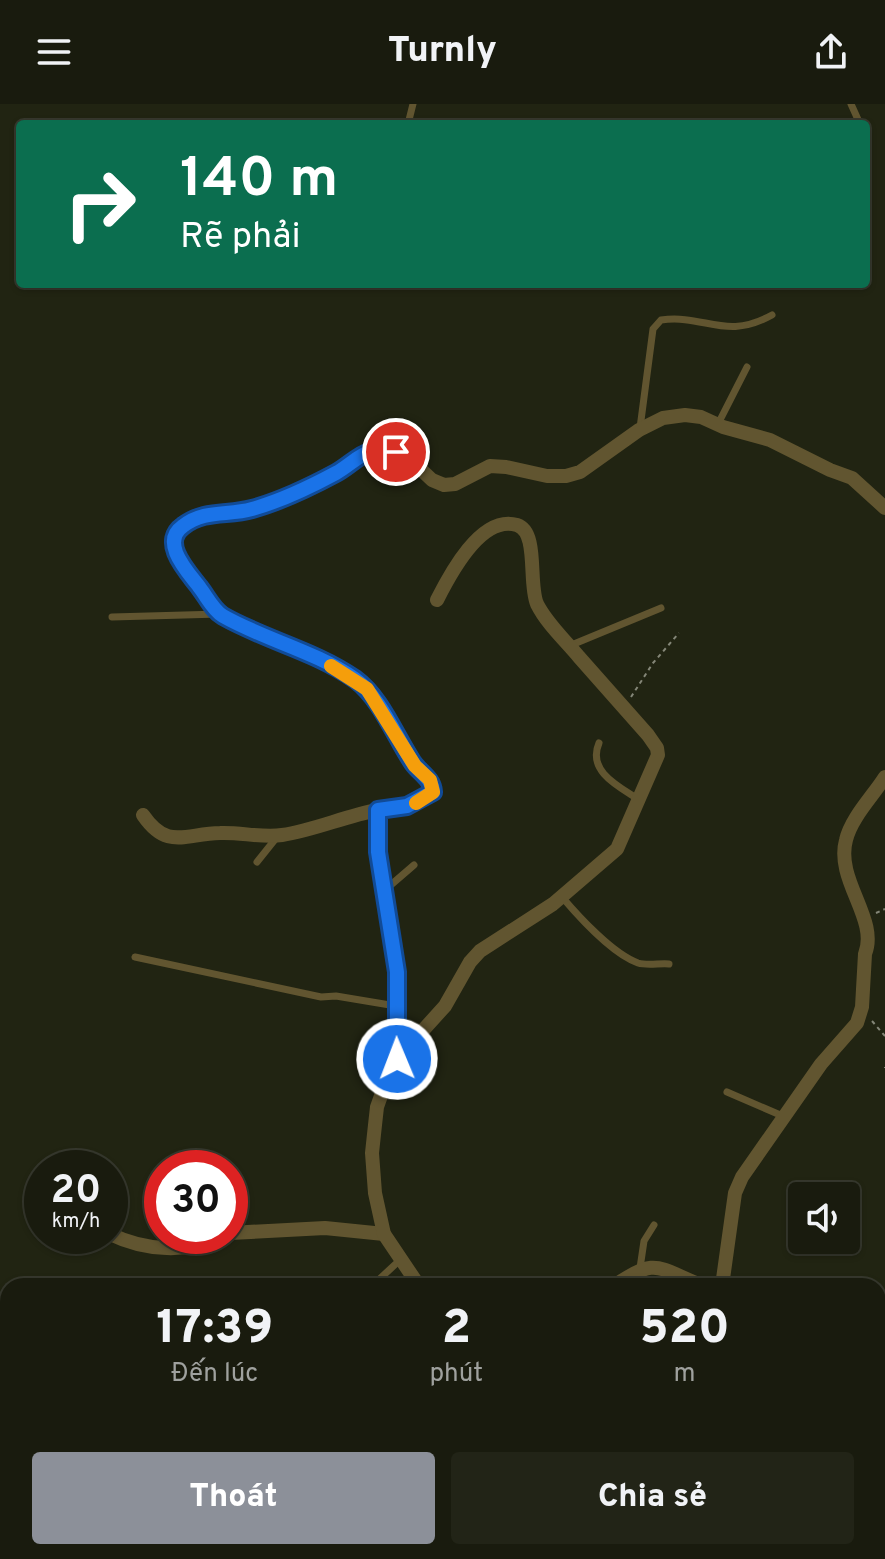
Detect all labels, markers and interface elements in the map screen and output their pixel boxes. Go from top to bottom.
text: Turnly [388,29,497,75]
icon: menu [32,30,76,74]
icon: share [809,30,853,74]
text: 140 m [180,146,338,216]
icon: right [48,152,152,256]
text: Rẽ phải [180,215,301,261]
pin [362,418,430,486]
icon: arrive [374,430,418,474]
position arrow [355,1017,439,1101]
speed limit sign: 30 [144,1150,248,1254]
text: 20 [51,1167,101,1217]
map controls [788,1182,860,1254]
button: sound [788,1182,860,1254]
text: km/h [52,1209,100,1235]
text: 17:39 [156,1300,273,1360]
text: 2 [442,1300,471,1360]
text: 520 [639,1300,730,1360]
text: Đến lúc [171,1358,258,1391]
text: phút [429,1358,483,1391]
text: m [674,1358,696,1391]
button: Thoát [32,1452,435,1544]
button: Chia sẻ [451,1452,854,1544]

